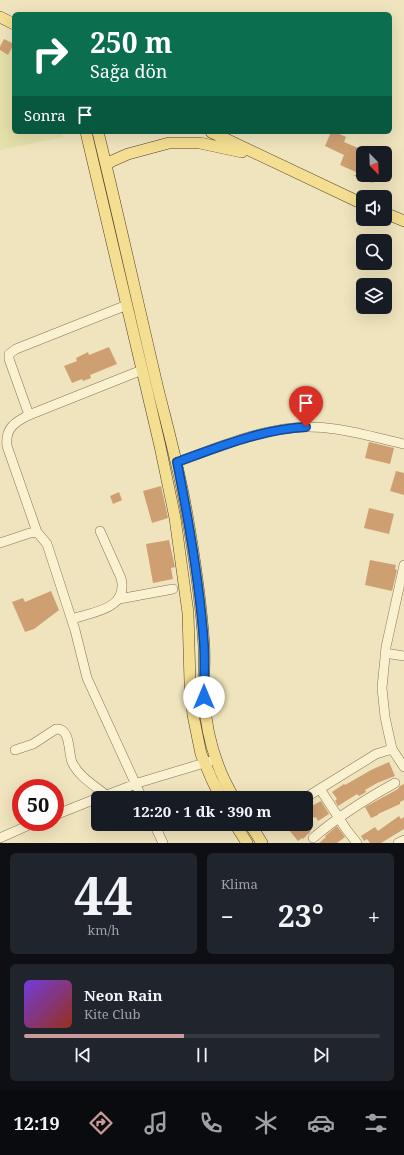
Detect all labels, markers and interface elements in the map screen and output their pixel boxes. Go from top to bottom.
text: 250 m [90,23,172,61]
icon: right [24,28,76,80]
text: Sağa dön [90,59,167,83]
icon: arrive [74,104,96,126]
text: Sonra [24,105,66,125]
north arrow [356,146,392,182]
map controls [356,146,392,314]
button: sound [356,190,392,226]
button: search [356,234,392,270]
button: layers [356,278,392,314]
pin [289,386,323,427]
icon: arrive [295,392,317,414]
position arrow [183,676,225,718]
speed limit sign: 50 [12,779,64,831]
text: 12:20 · 1 dk · 390 m [133,801,271,821]
text: 44 [74,859,133,930]
text: Klima [221,875,258,893]
text: 23° [278,895,324,936]
text: − [221,901,234,931]
text: + [368,901,380,931]
text: km/h [88,921,119,939]
text: Neon Rain [84,985,162,1005]
text: Kite Club [84,1005,140,1023]
icon: previous [72,1044,94,1066]
icon: pause [191,1044,213,1066]
icon: next [310,1044,332,1066]
icon: directions [87,1109,115,1137]
icon: music [142,1109,170,1137]
icon: phone [197,1109,225,1137]
icon: climate [252,1109,280,1137]
icon: car [307,1109,335,1137]
icon: filters [362,1109,390,1137]
text: 12:19 [14,1111,60,1135]

